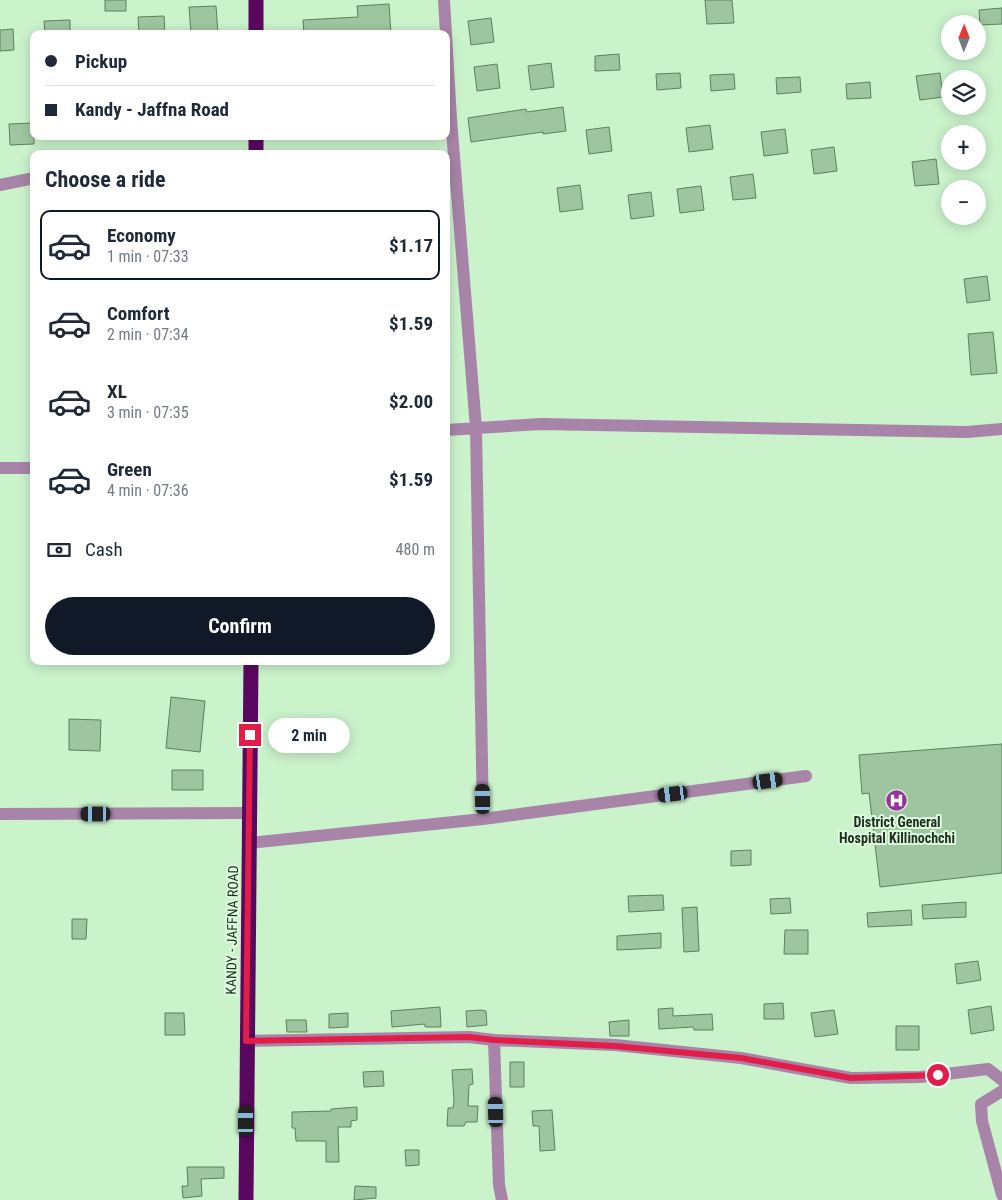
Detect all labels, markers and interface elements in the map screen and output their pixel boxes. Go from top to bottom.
north arrow [941,15,986,60]
map controls [941,15,986,225]
text: Pickup [75,50,127,73]
button: layers [941,70,986,115]
text: Kandy - Jaffna Road [75,98,229,121]
button: + [941,125,986,170]
text: Choose a ride [45,167,166,192]
button: − [941,180,986,225]
icon: car [47,223,92,268]
text: Economy [107,224,176,247]
text: $1.17 [389,234,433,257]
text: 1 min · 07:33 [107,247,189,266]
icon: car [47,301,92,346]
text: Comfort [107,302,170,325]
text: $1.59 [389,312,433,335]
text: 2 min · 07:34 [107,325,189,344]
icon: car [47,379,92,424]
text: XL [107,380,127,403]
text: $2.00 [389,390,433,413]
text: 3 min · 07:35 [107,403,189,422]
icon: car [47,457,92,502]
text: Green [107,458,152,481]
text: $1.59 [389,468,433,491]
text: 4 min · 07:36 [107,481,189,500]
icon: cash [45,536,73,564]
text: Cash [85,538,123,561]
text: 480 m [396,540,435,559]
button: Confirm [45,597,435,655]
callout: 2 min [268,718,350,752]
route end [239,724,261,746]
text: 2 min [291,726,327,745]
car [752,771,783,791]
car [475,784,490,814]
car [657,785,688,803]
hospital icon: District General Hospital Killinochchi [885,788,909,812]
car [81,807,111,822]
place label: District General Hospital Killinochchi [839,814,955,846]
street label: KANDY - JAFFNA ROAD [223,865,241,995]
route start [927,1064,949,1086]
car [487,1097,504,1127]
car [238,1106,253,1136]

